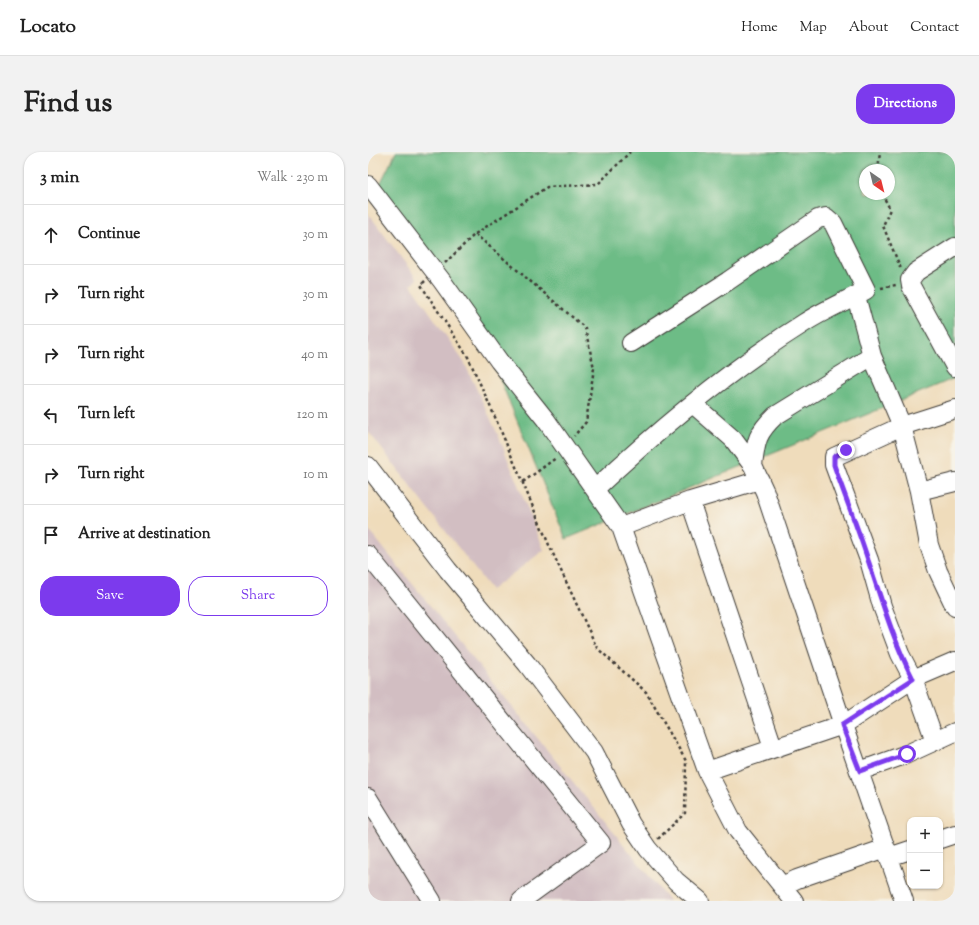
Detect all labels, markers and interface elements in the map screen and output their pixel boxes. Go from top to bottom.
text: Locato [20,14,76,41]
text: Home [741,18,778,38]
text: Map [800,18,827,38]
text: About [849,18,888,38]
text: Contact [910,18,959,38]
text: Find us [24,84,112,124]
button: Directions [856,84,955,124]
north arrow [859,164,895,200]
text: 3 min [40,166,79,190]
text: Walk · 230 m [257,169,328,187]
icon: ahead [40,224,62,246]
text: Continue [78,224,140,245]
text: 30 m [302,226,328,244]
icon: right [40,284,62,306]
text: Turn right [78,284,144,305]
text: 30 m [302,286,328,304]
icon: right [40,344,62,366]
text: Turn right [78,344,144,365]
text: 40 m [301,346,328,364]
icon: left [40,404,62,426]
text: Turn left [78,404,135,425]
text: 120 m [297,406,328,424]
route end [837,441,855,459]
icon: right [40,464,62,486]
text: Turn right [78,464,144,485]
text: 10 m [303,466,328,484]
icon: arrive [40,524,62,546]
text: Arrive at destination [78,524,211,545]
button: Save [40,576,180,616]
button: Share [188,576,328,616]
route start [898,745,916,763]
map controls [907,817,943,889]
button: + [907,817,943,853]
button: − [907,853,943,889]

